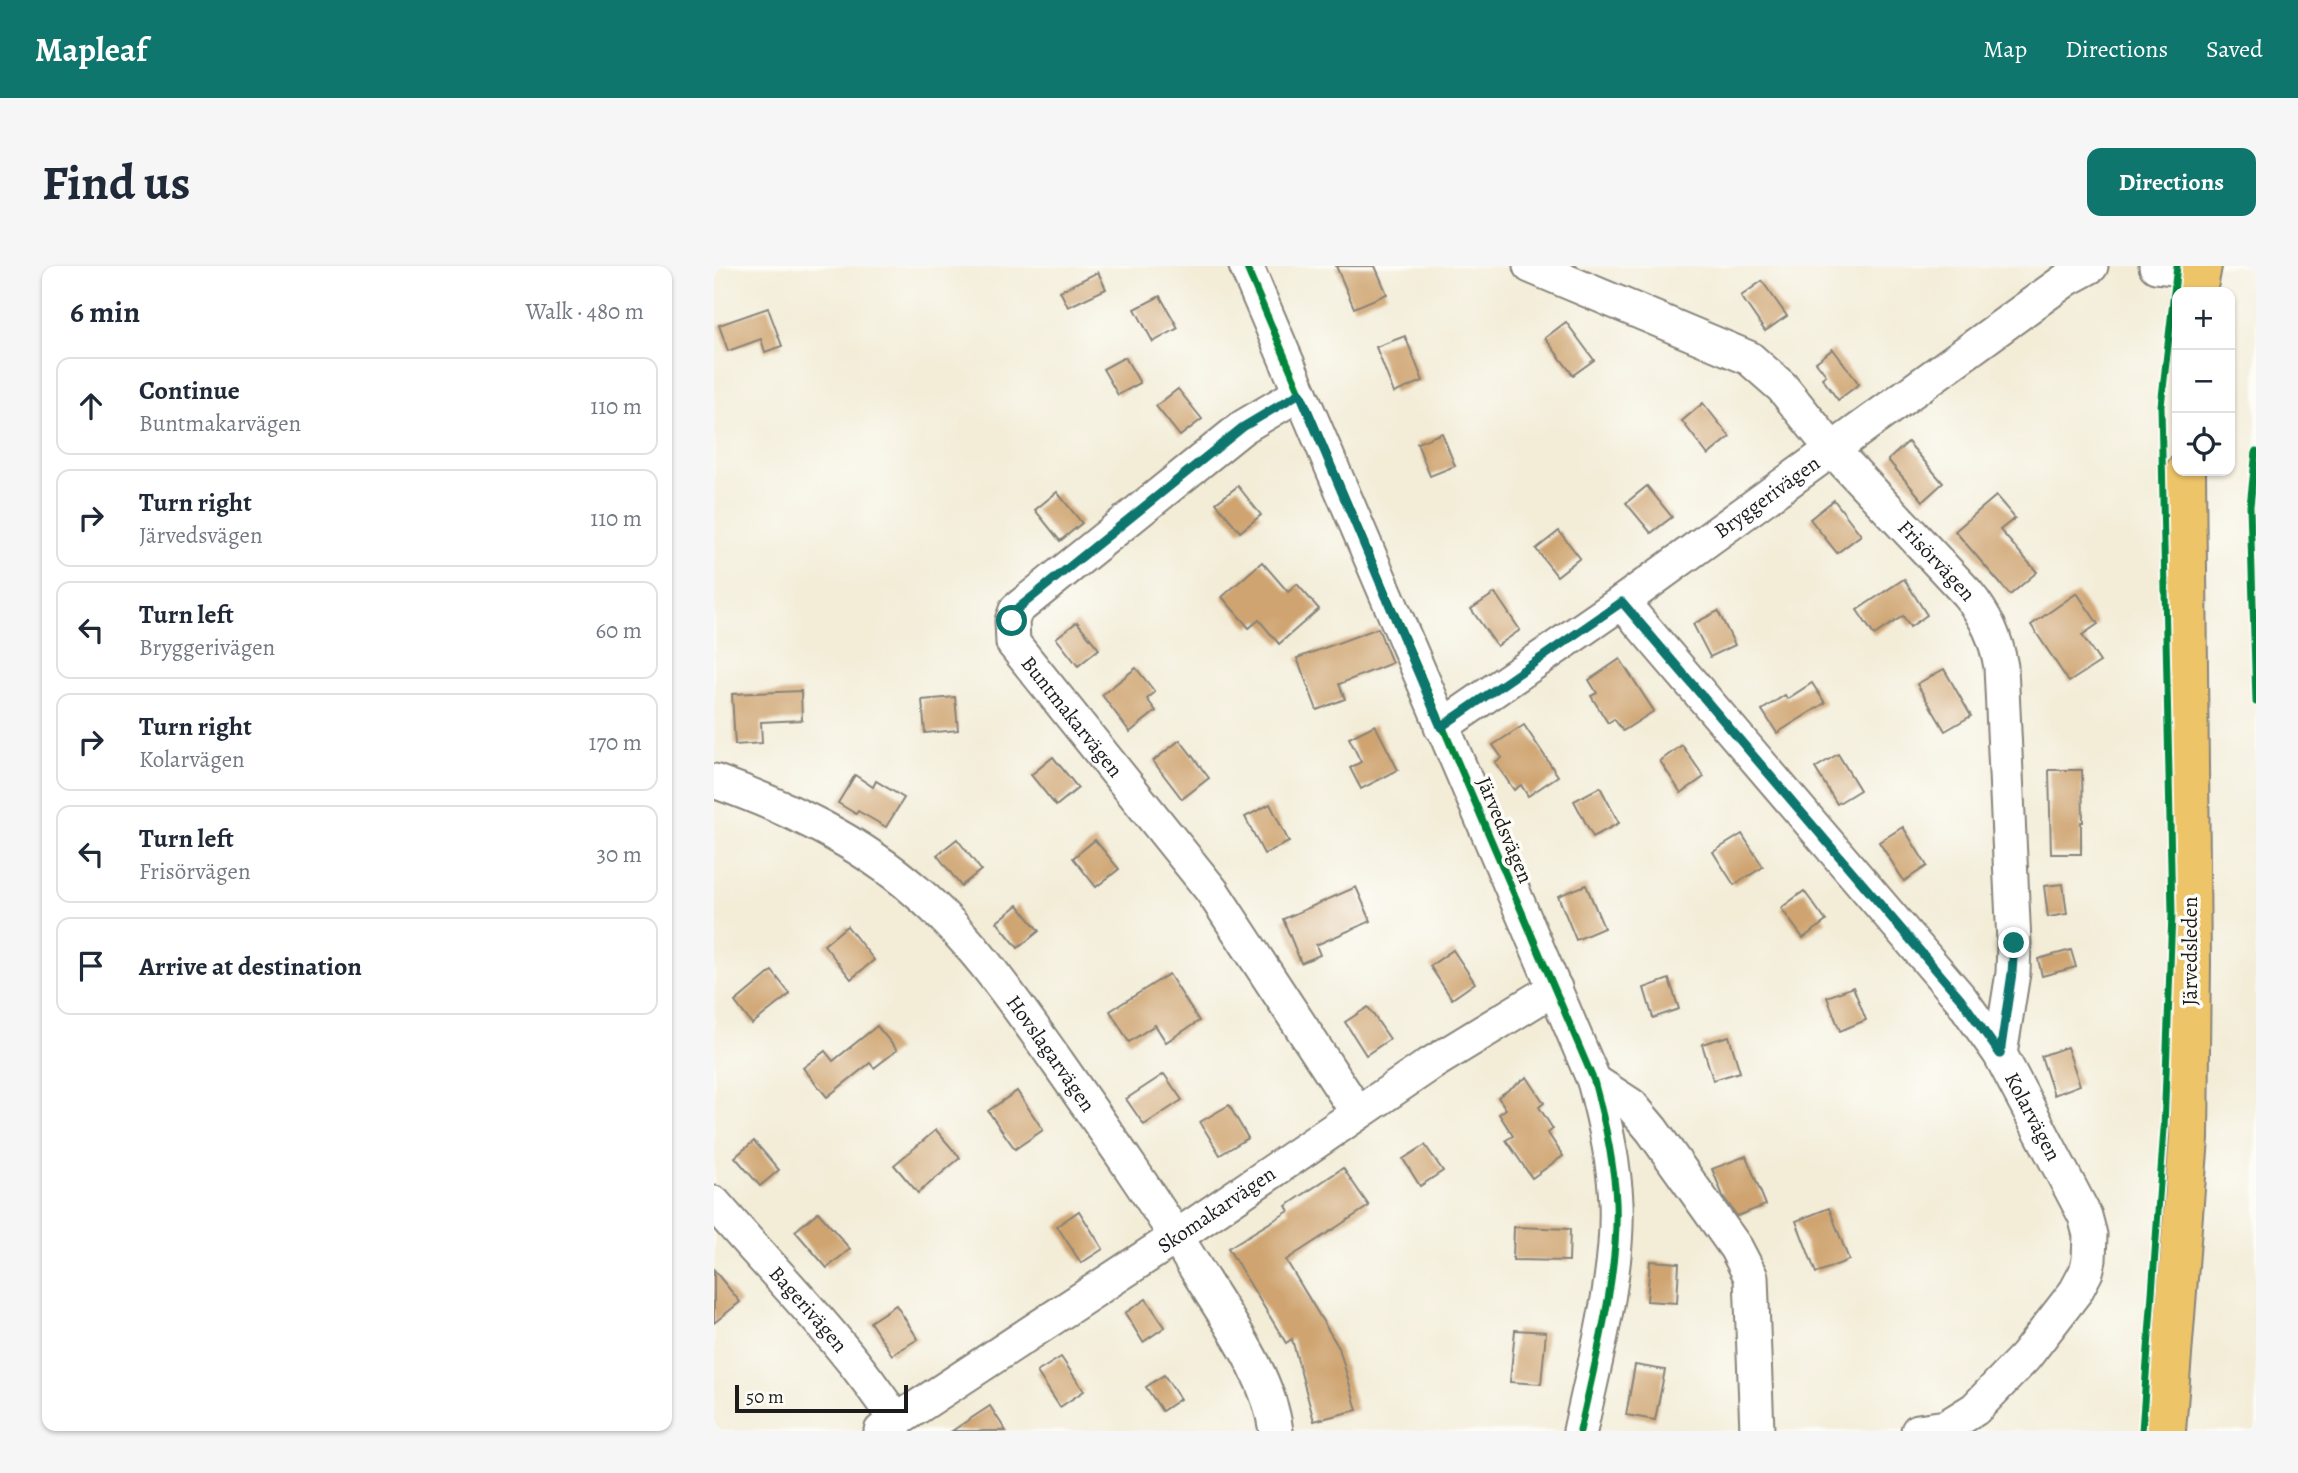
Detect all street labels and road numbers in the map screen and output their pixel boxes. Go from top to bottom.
street label: Bryggerivägen [1708,449,1825,545]
street label: Frisörvägen [1891,514,1982,607]
street label: Buntmakarvägen [1015,650,1129,783]
street label: Järvedsvägen [1470,773,1540,887]
street label: Järvedsleden [2176,896,2204,1006]
street label: Hovslagarvägen [1000,989,1102,1117]
street label: Kolarvägen [1998,1067,2068,1166]
street label: Skomakarvägen [1152,1159,1281,1259]
street label: Bagerivägen [763,1260,854,1358]

